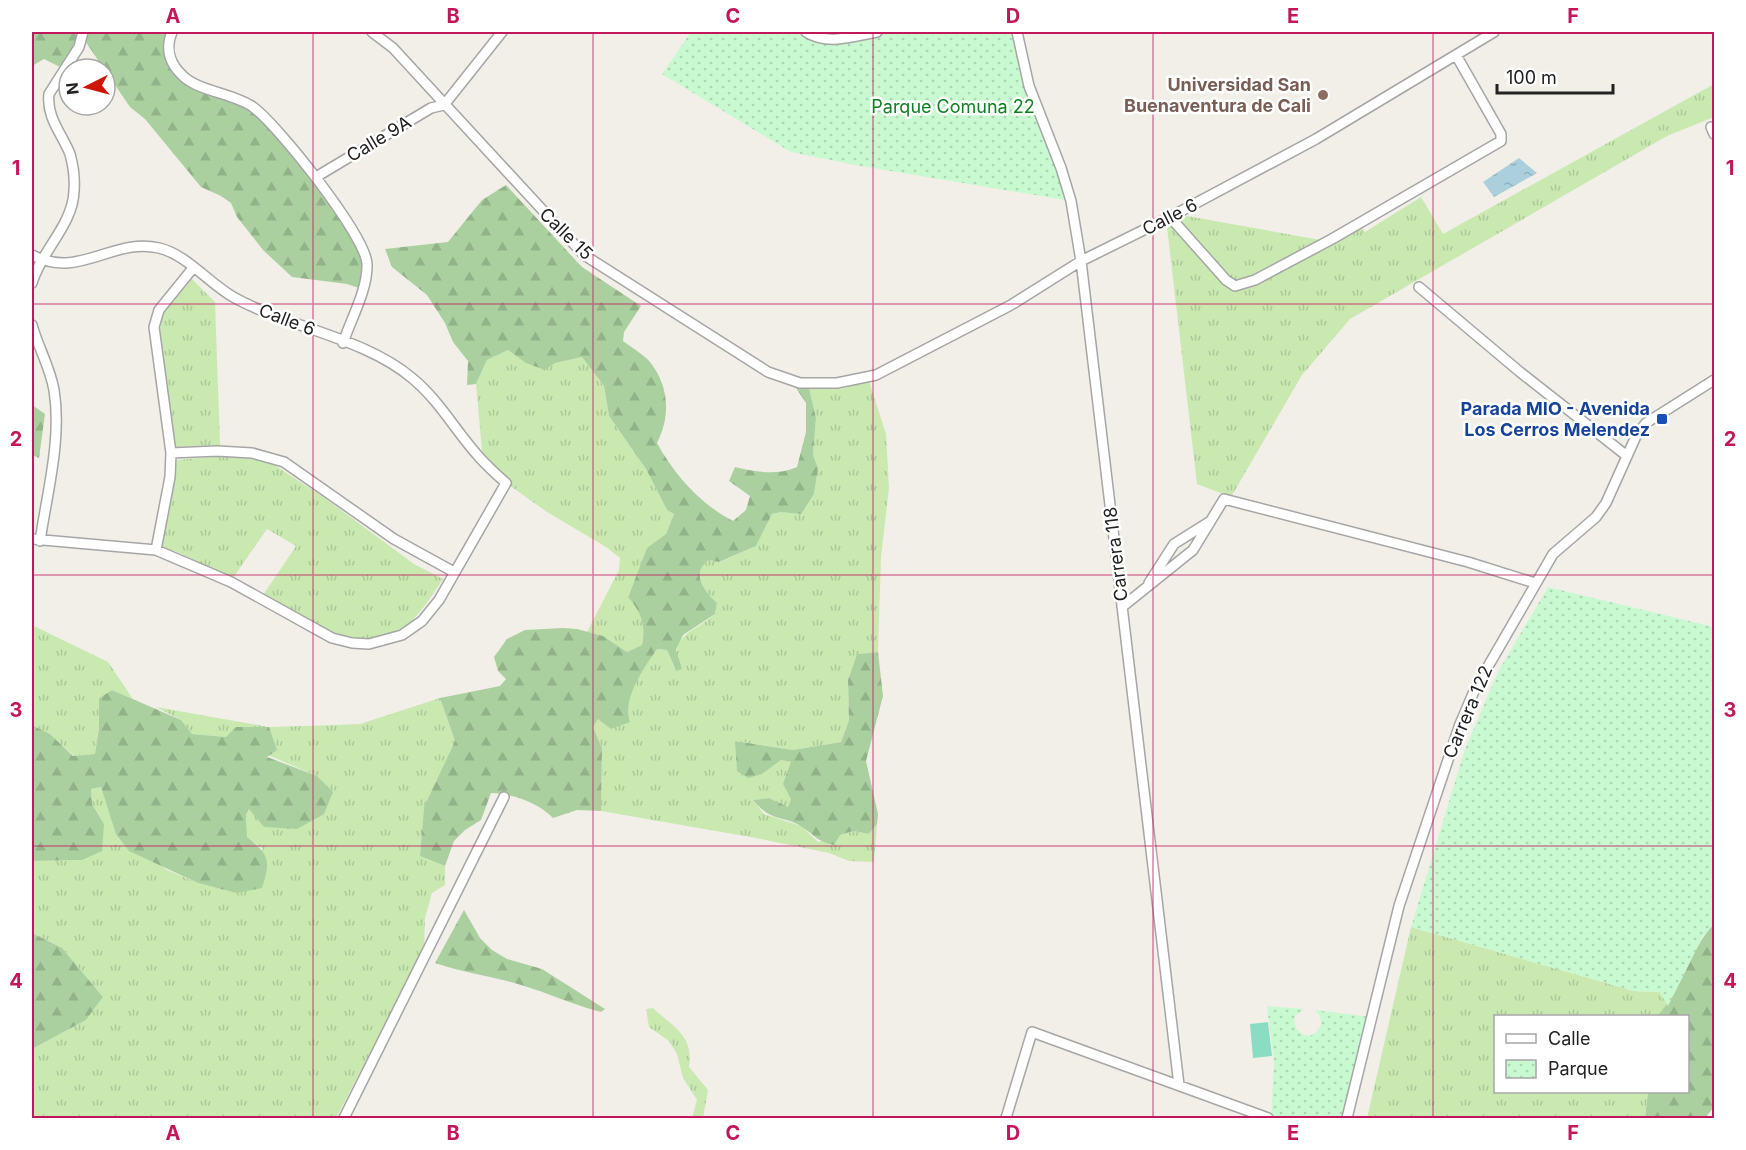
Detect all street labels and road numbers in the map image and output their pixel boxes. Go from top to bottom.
street label: Calle 9A [343,111,415,166]
street label: Calle 6 [1139,194,1201,239]
street label: Calle 15 [535,203,597,264]
street label: Calle 6 [256,299,318,340]
street label: Carrera 118 [1099,506,1132,602]
street label: Carrera 122 [1439,662,1496,761]

